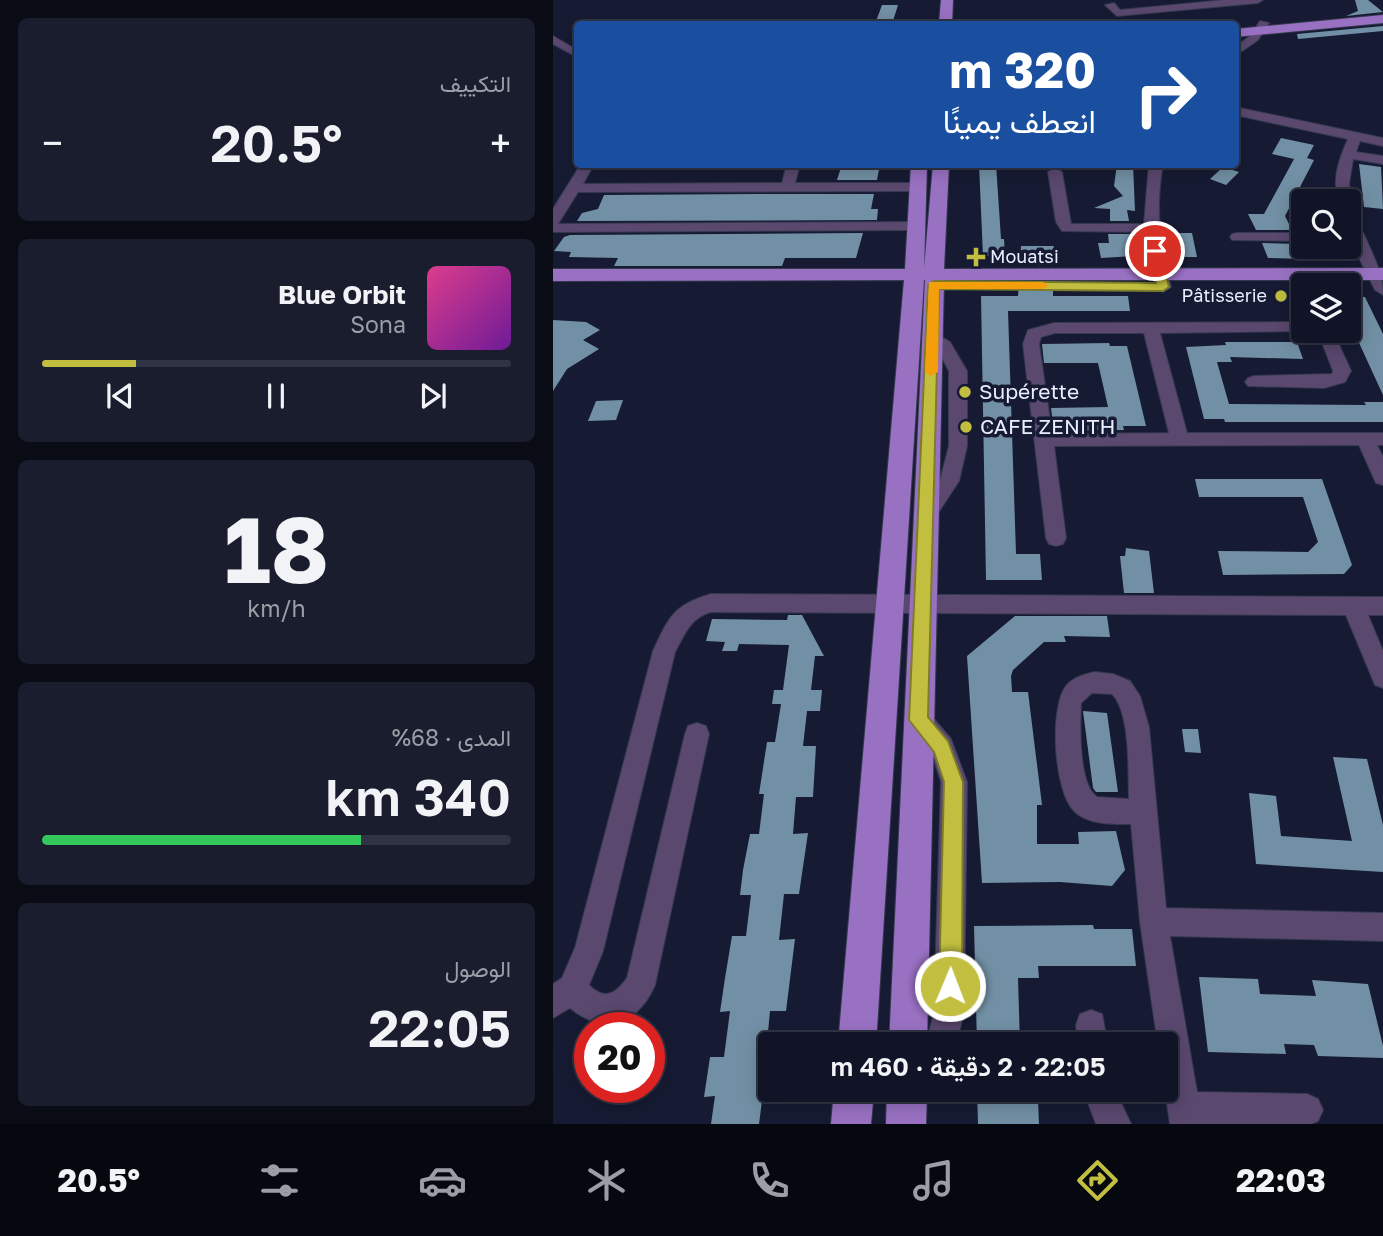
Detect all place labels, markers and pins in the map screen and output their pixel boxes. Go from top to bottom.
pin [1125,221,1185,281]
place label: Mouatsi [990,245,1059,267]
marker: Mouatsi [968,249,984,265]
place label: Pâtisserie [1182,284,1267,306]
marker: Pâtisserie [1273,288,1289,304]
place label: Supérette [979,378,1079,404]
marker: Supérette [957,384,973,400]
place label: CAFE ZENITH [980,413,1115,439]
marker: CAFE ZENITH [958,419,974,435]

